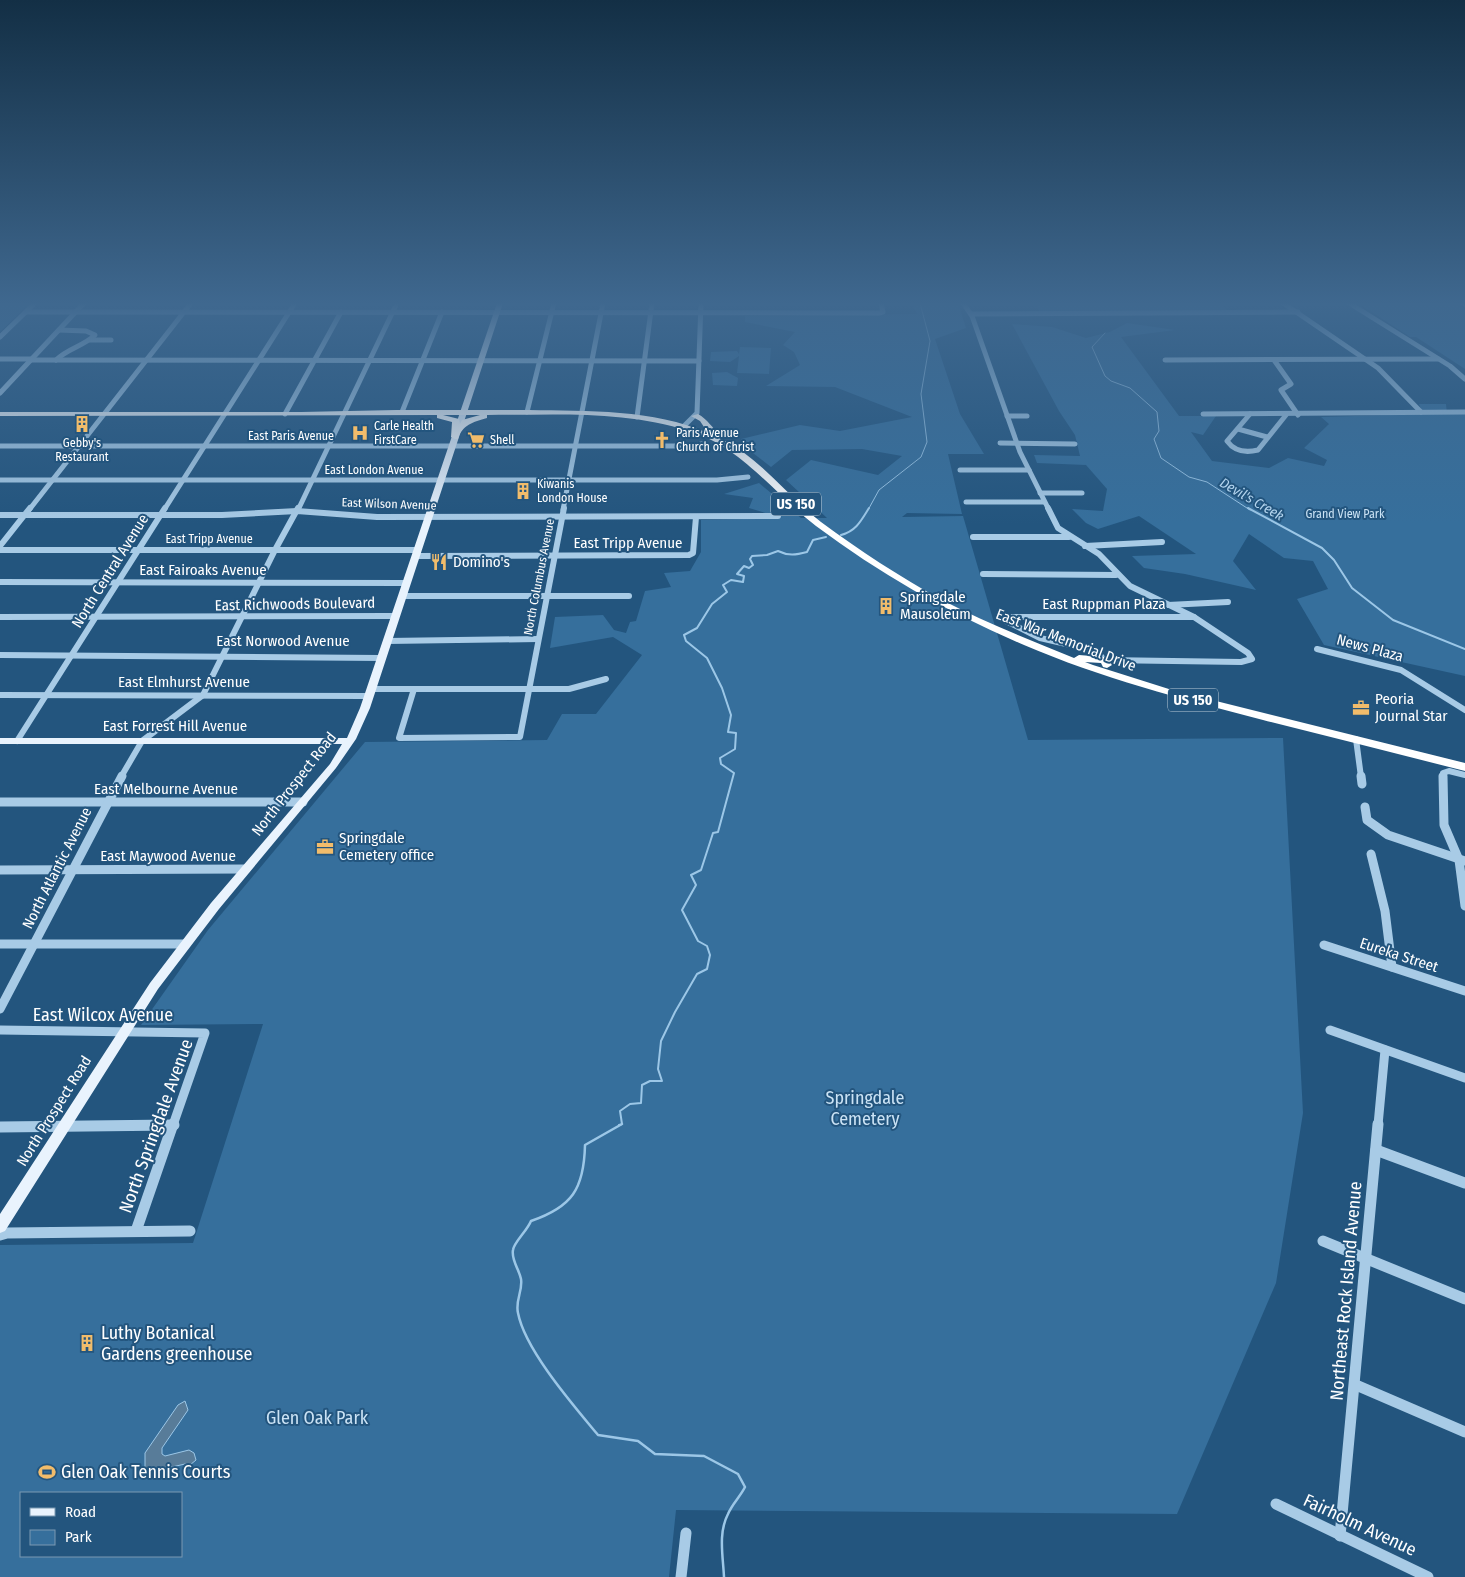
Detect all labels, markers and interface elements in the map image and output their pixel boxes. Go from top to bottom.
building icon: Gebby's Restaurant [72,414,92,434]
place label: Carle Health FirstCare [374,419,434,447]
hospital icon: Carle Health FirstCare [350,423,370,443]
place label: Paris Avenue Church of Christ [676,426,754,454]
street label: East Paris Avenue [248,429,334,443]
supermarket icon: Shell [466,430,486,450]
church icon: Paris Avenue Church of Christ [652,430,672,450]
place label: Shell [490,433,515,447]
place label: Gebby's Restaurant [55,436,109,464]
street label: East London Avenue [325,463,423,477]
water label: Devil's Creek [1217,474,1287,525]
place label: Kiwanis London House [537,477,608,505]
building icon: Kiwanis London House [513,481,533,501]
road number: US 150 [771,492,821,516]
street label: East Wilson Avenue [341,495,437,513]
park label: Grand View Park [1305,507,1385,521]
street label: North Central Avenue [68,511,152,631]
street label: North Columbus Avenue [521,518,557,636]
street label: East Tripp Avenue [165,532,253,546]
street label: East Tripp Avenue [573,534,683,552]
restaurant icon: Domino's [429,552,449,572]
place label: Domino's [453,553,510,571]
street label: East Fairoaks Avenue [139,561,267,579]
place label: Springdale Mausoleum [900,588,971,623]
street label: East Richwoods Boulevard [215,594,375,614]
street label: East Ruppman Plaza [1042,595,1166,613]
building icon: Springdale Mausoleum [876,596,896,616]
street label: East War Memorial Drive [993,605,1139,675]
street label: News Plaza [1335,630,1405,666]
street label: East Norwood Avenue [216,632,350,650]
street label: East Elmhurst Avenue [118,673,250,691]
road number: US 150 [1168,688,1218,712]
place label: Peoria Journal Star [1375,690,1448,725]
office icon: Peoria Journal Star [1351,698,1371,718]
street label: East Forrest Hill Avenue [103,717,247,735]
street label: North Prospect Road [248,729,340,839]
street label: East Melbourne Avenue [94,780,238,798]
street label: North Atlantic Avenue [19,804,95,932]
place label: Springdale Cemetery office [339,829,434,864]
office icon: Springdale Cemetery office [315,837,335,857]
street label: East Maywood Avenue [100,847,236,865]
street label: Eureka Street [1358,934,1441,976]
street label: East Wilcox Avenue [33,1004,173,1026]
street label: North Springdale Avenue [114,1036,198,1216]
street label: North Prospect Road [13,1053,95,1169]
park label: Springdale Cemetery [826,1087,905,1130]
street label: Northeast Rock Island Avenue [1325,1180,1367,1402]
place label: Luthy Botanical Gardens greenhouse [101,1322,252,1365]
building icon: Luthy Botanical Gardens greenhouse [77,1333,97,1353]
park label: Glen Oak Park [266,1407,369,1429]
place label: Glen Oak Tennis Courts [61,1461,231,1483]
sports icon: Glen Oak Tennis Courts [37,1462,57,1482]
street label: Fairholm Avenue [1300,1489,1420,1561]
legend [20,1492,182,1557]
text: Road [65,1503,96,1521]
text: Park [65,1528,92,1546]

